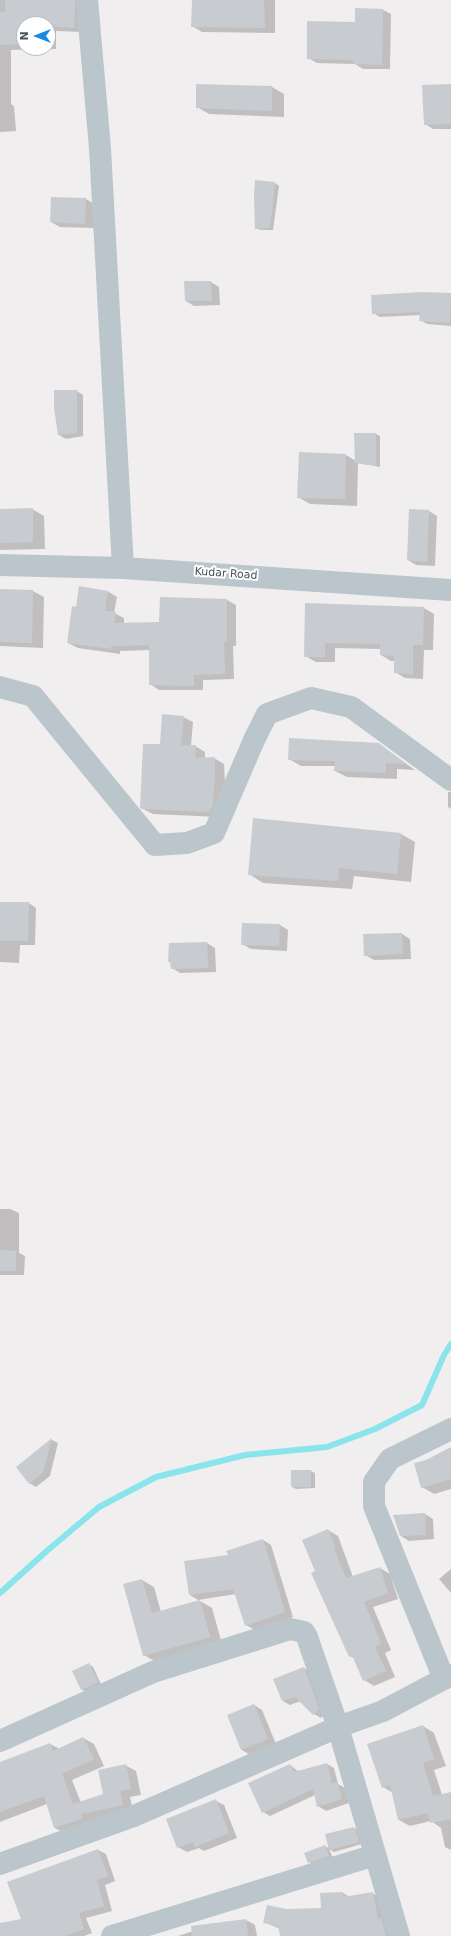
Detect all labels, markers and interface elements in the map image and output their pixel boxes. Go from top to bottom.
north arrow [16,16,56,56]
text: N [18,31,31,41]
street label: Kudar Road [194,565,258,583]

